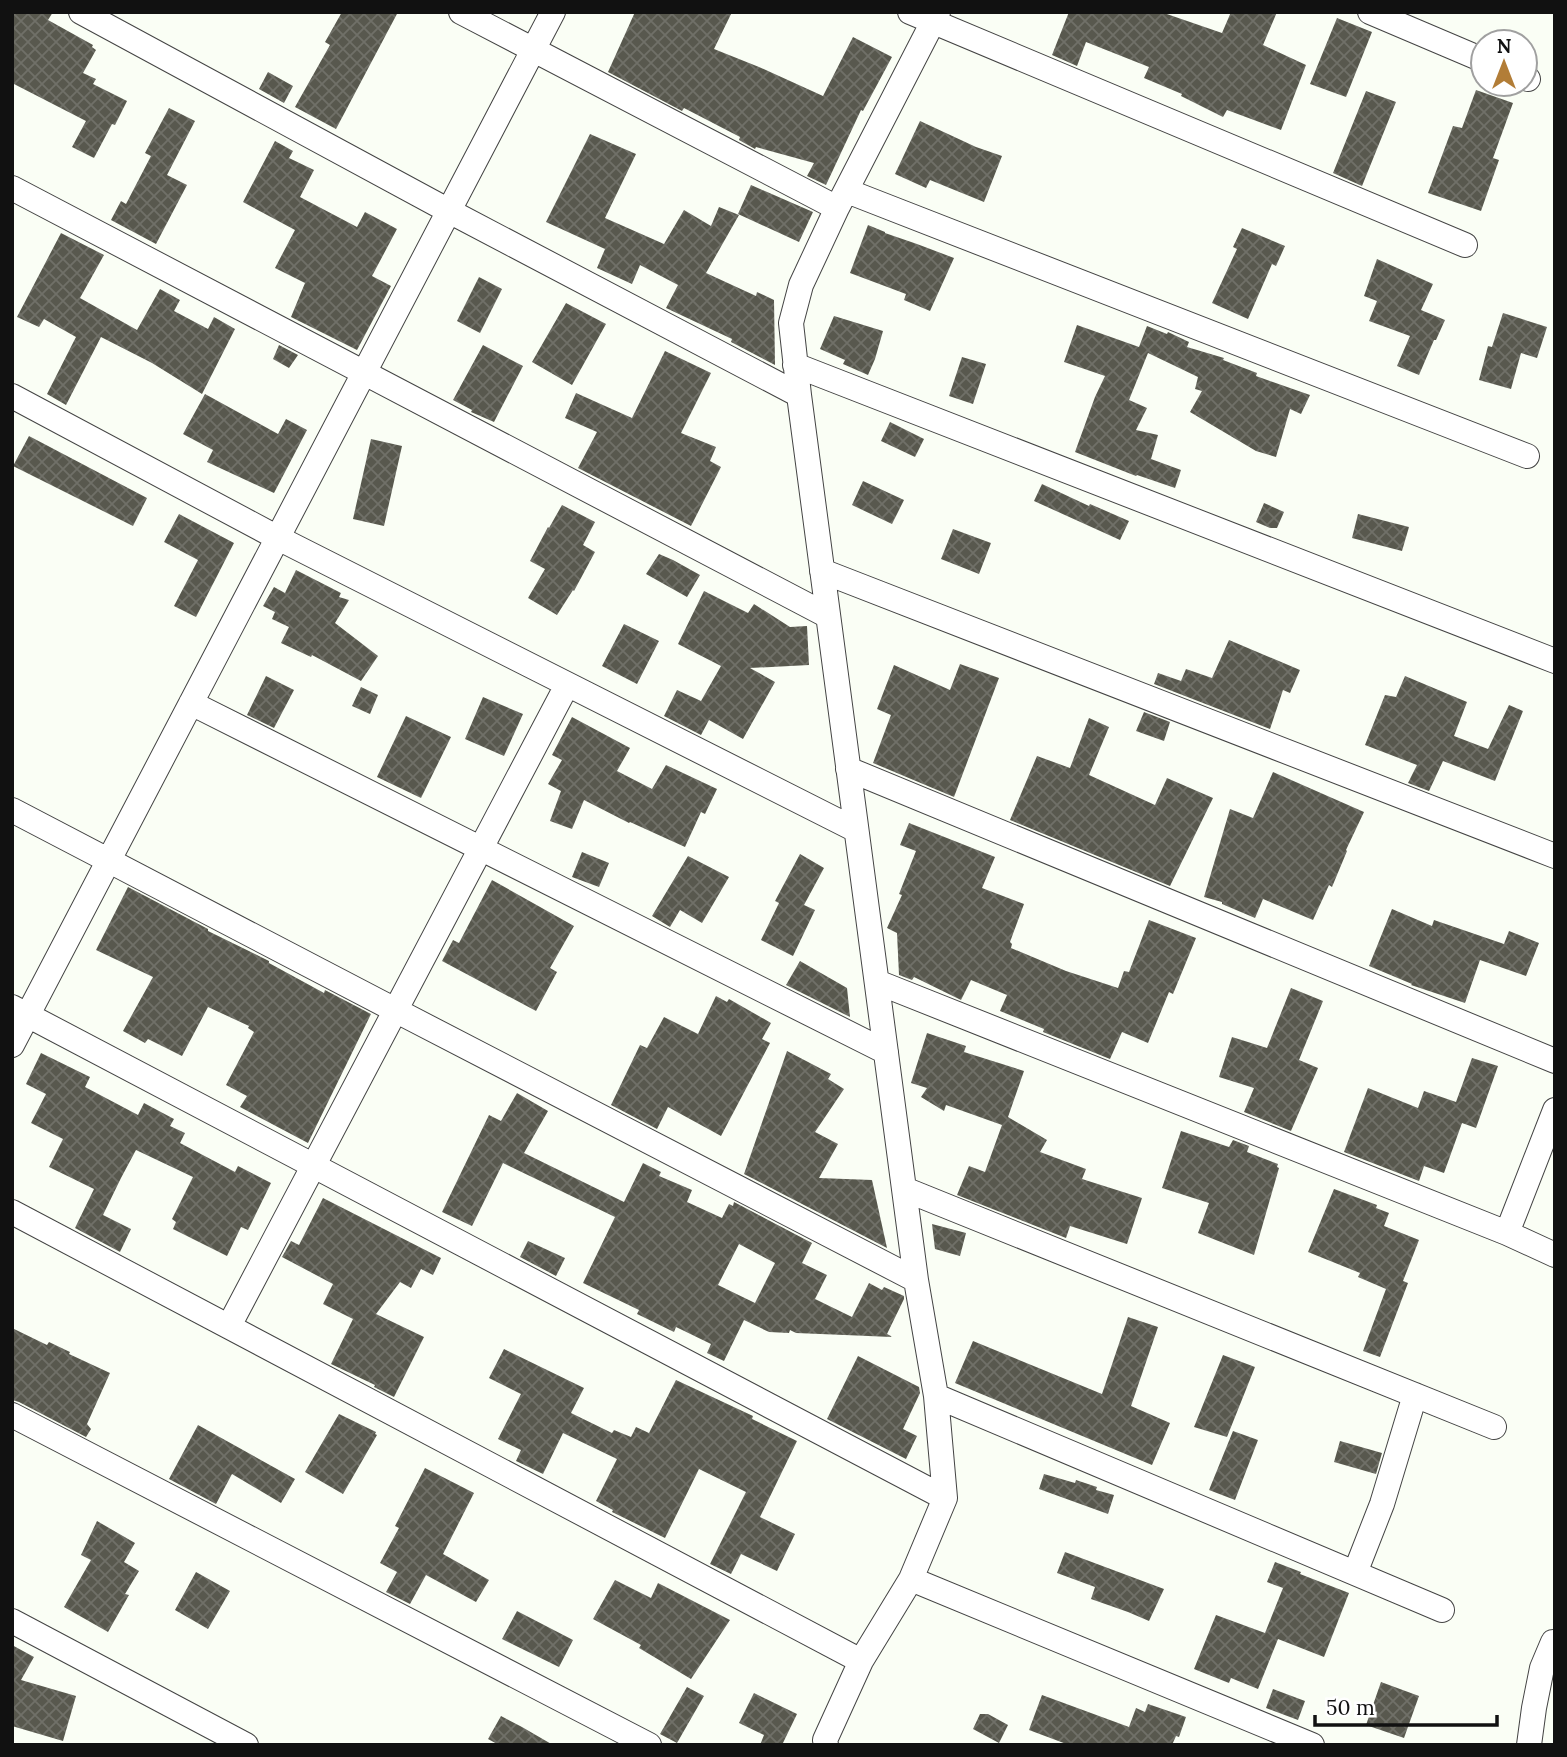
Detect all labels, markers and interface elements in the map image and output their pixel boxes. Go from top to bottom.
north arrow [1469,28,1539,98]
text: N [1497,34,1512,58]
scale bar [1315,1684,1497,1728]
text: 50 m [1326,1694,1375,1721]

